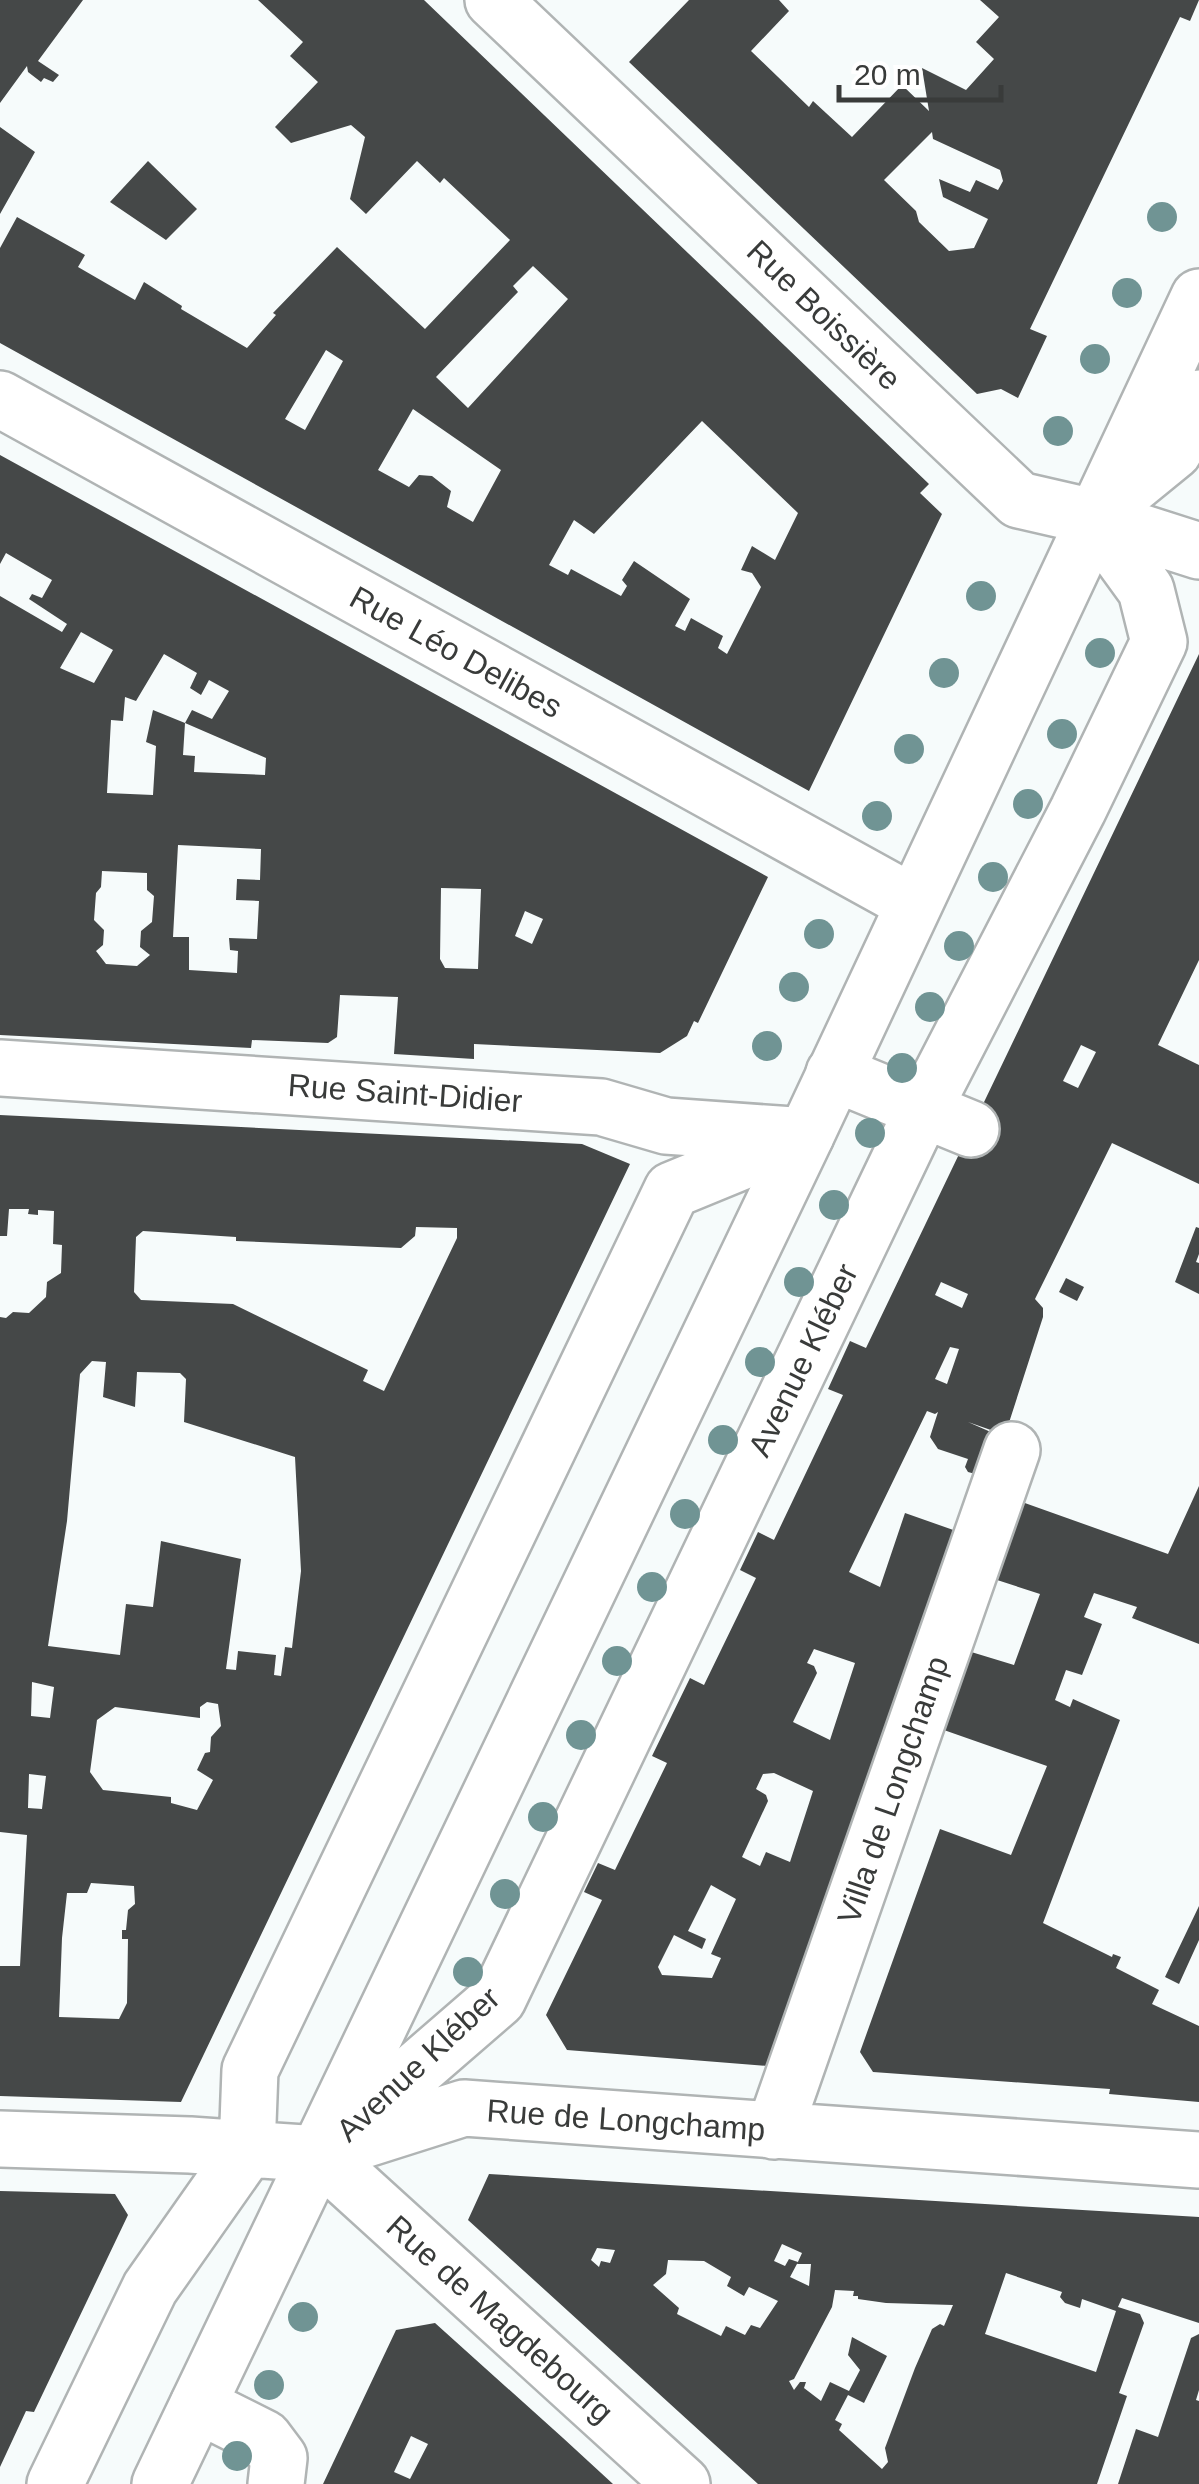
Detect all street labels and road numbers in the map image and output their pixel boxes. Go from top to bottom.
street label: Rue Boissière [740,233,908,397]
street label: Rue Léo Delibes [344,579,568,725]
street label: Rue Saint-Didier [287,1067,524,1119]
street label: Avenue Kléber [741,1258,865,1462]
street label: Villa de Longchamp [830,1652,956,1928]
street label: Avenue Kléber [329,1979,507,2149]
street label: Rue de Longchamp [485,2092,767,2148]
street label: Rue de Magdebourg [380,2208,620,2430]

